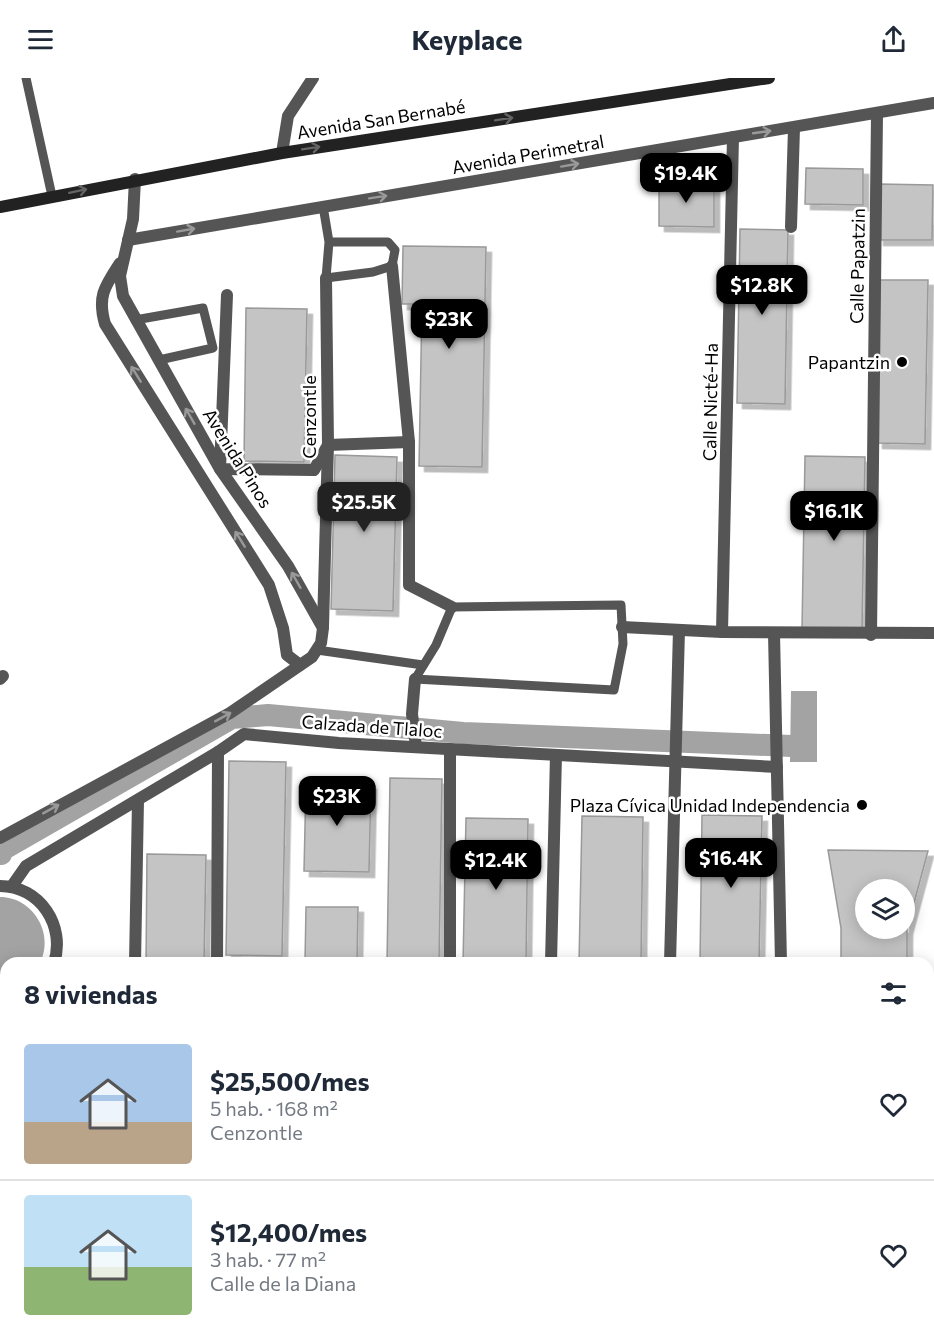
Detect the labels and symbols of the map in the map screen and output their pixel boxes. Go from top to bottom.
street label: Avenida San Bernabé [295,95,467,143]
one-way arrow [493,113,513,124]
one-way arrow [752,127,772,138]
street label: Avenida Perimetral [450,130,606,178]
one-way arrow [300,143,320,154]
pin: $19.4K [637,153,735,204]
one-way arrow [560,159,579,170]
one-way arrow [68,185,87,196]
one-way arrow [367,192,387,203]
street label: Calle Papatzin [845,208,869,324]
one-way arrow [175,224,195,235]
pin: $12.8K [713,265,811,316]
pin: $23K [413,299,485,350]
street label: Calle Nicté-Ha [698,343,722,461]
place label: Papantzin [808,351,890,373]
marker: Papantzin [895,355,909,369]
one-way arrow [130,367,142,383]
street label: Cenzontle [298,375,320,459]
street label: Avenida Pinos [199,404,277,512]
one-way arrow [184,408,196,425]
pin: $25.5K [315,482,413,533]
pin: $16.1K [785,491,883,542]
one-way arrow [234,532,246,548]
one-way arrow [290,571,301,589]
street label: Calzada de Tlaloc [301,710,443,742]
one-way arrow [214,711,231,723]
pin: $23K [301,776,373,827]
place label: Plaza Cívica Unidad Independencia [570,794,850,816]
marker: Plaza Cívica Unidad Independencia [855,798,869,812]
one-way arrow [42,803,59,815]
pin: $16.4K [682,838,780,889]
pin: $12.4K [447,840,545,891]

